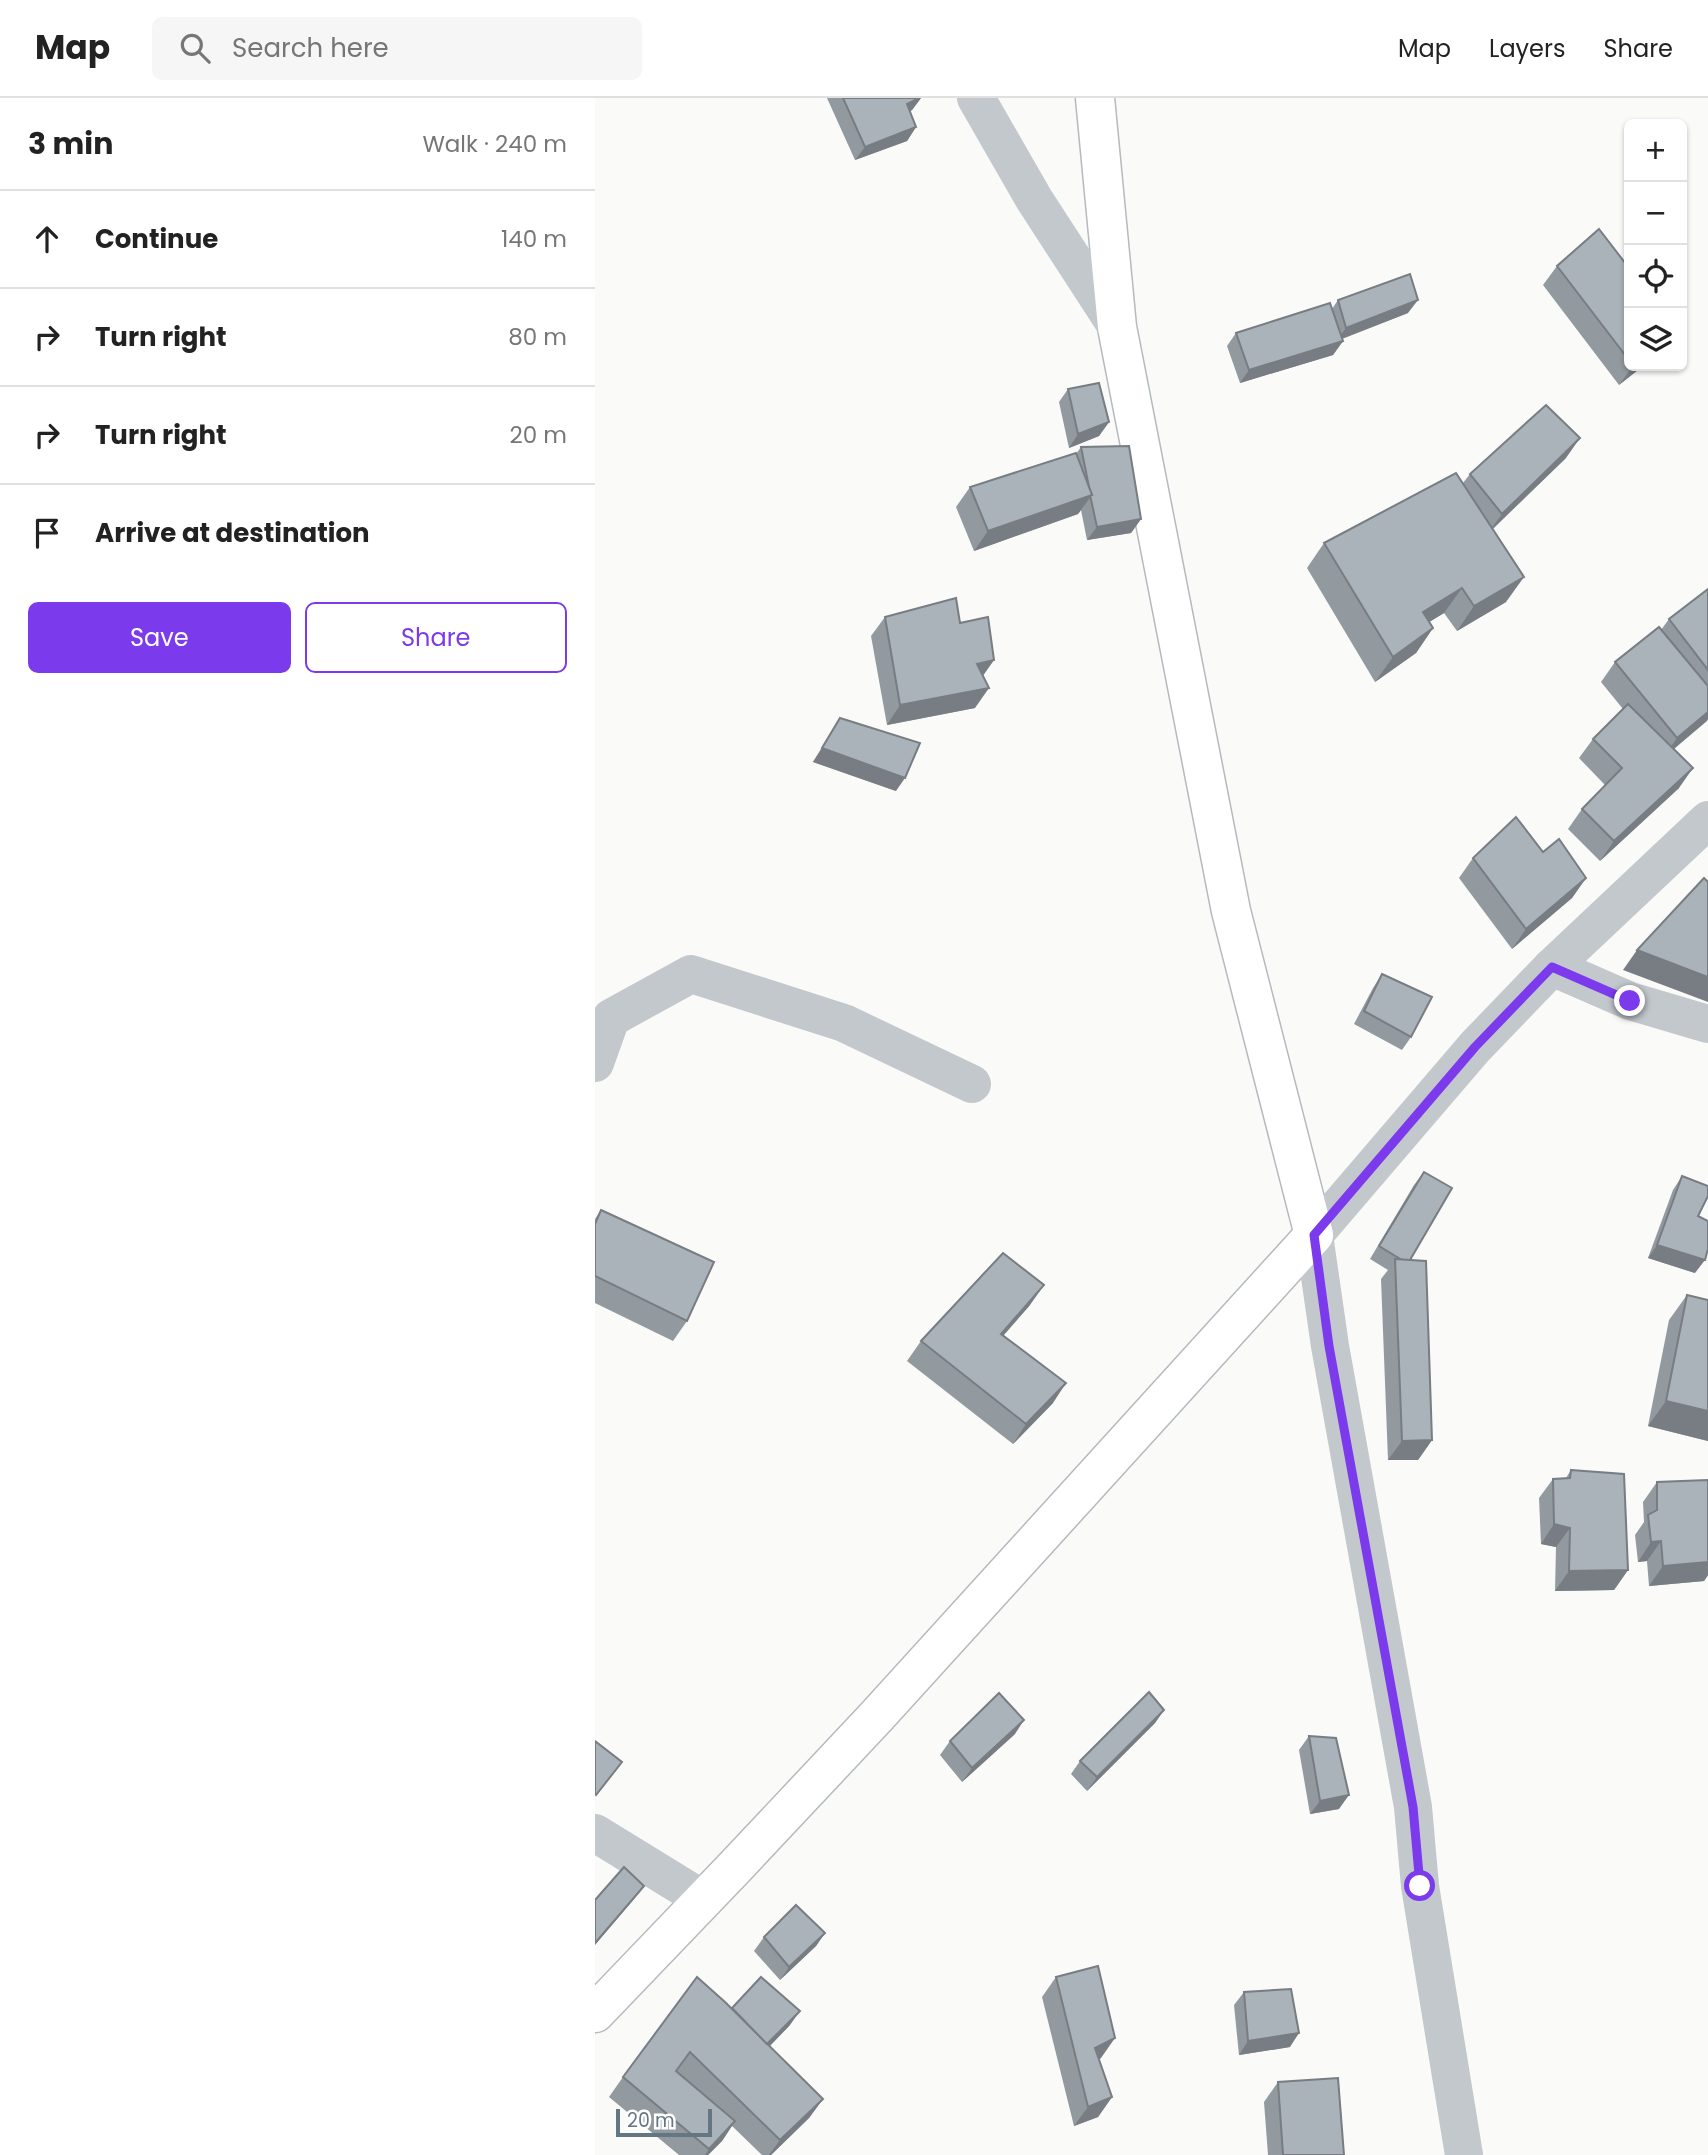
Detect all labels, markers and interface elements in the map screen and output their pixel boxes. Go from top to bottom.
search box [152,17,642,80]
text: Map [35,24,110,71]
icon: search [176,29,214,67]
text: Search here [232,30,389,66]
text: Map [1398,32,1451,65]
text: Layers [1489,32,1565,65]
text: Share [1603,32,1673,65]
map controls [1624,119,1687,371]
button: + [1624,119,1687,182]
text: 3 min [28,122,113,165]
text: Walk · 240 m [422,128,567,160]
button: − [1624,182,1687,245]
icon: ahead [28,220,66,258]
text: Continue [95,221,218,257]
text: 140 m [501,223,567,255]
button: locate [1624,245,1687,308]
button: layers [1624,308,1687,371]
icon: right [28,318,66,356]
text: Turn right [95,319,227,355]
text: 80 m [508,321,567,353]
icon: right [28,416,66,454]
text: Turn right [95,417,227,453]
text: 20 m [509,419,567,451]
icon: arrive [28,514,66,552]
text: Arrive at destination [95,515,370,551]
button: Save [28,602,291,673]
button: Share [305,602,567,673]
route end [1614,985,1645,1016]
route start [1404,1870,1435,1901]
scale bar [616,2106,712,2138]
text: 20 m [627,2107,675,2134]

